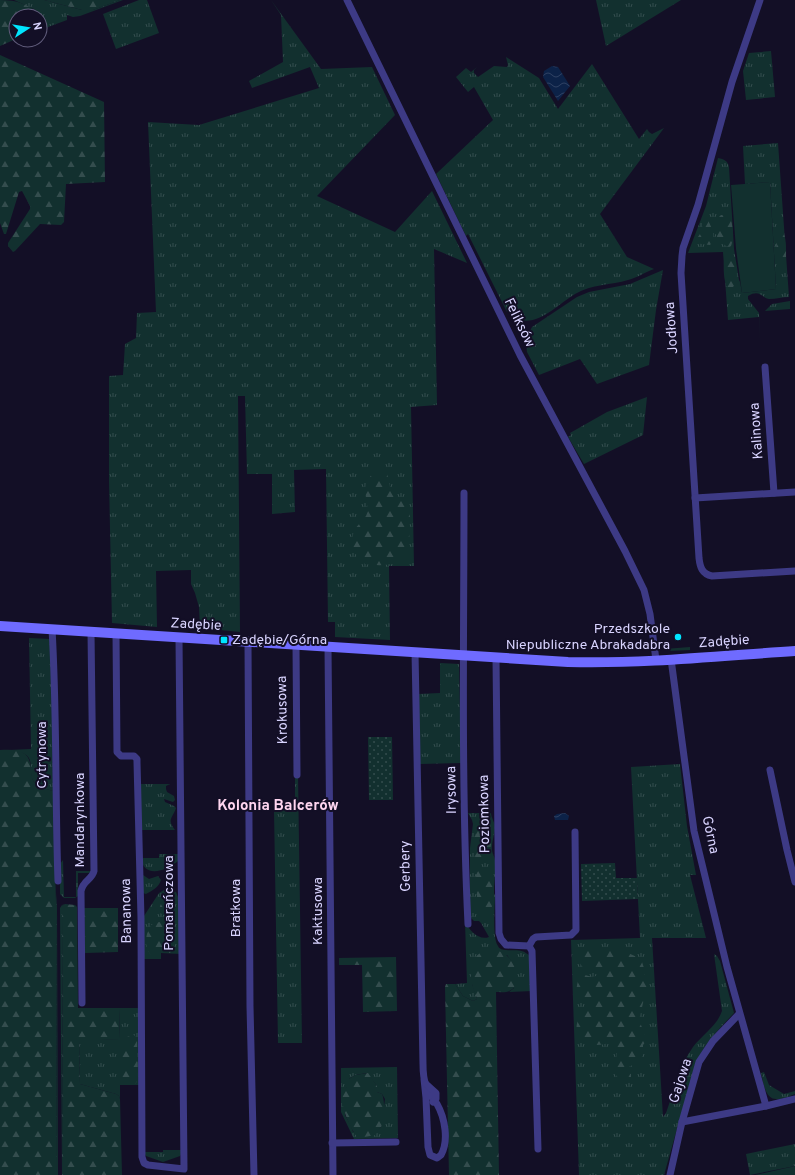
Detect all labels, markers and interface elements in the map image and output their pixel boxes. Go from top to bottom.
north arrow [8,8,48,48]
text: N [29,21,44,31]
street label: Feliksów [500,295,538,351]
street label: Jodłowa [662,301,682,355]
street label: Kalinowa [747,402,767,460]
street label: Zadębie [170,615,222,635]
place label: Przedszkole Niepubliczne Abrakadabra [506,621,670,654]
place label: Zadębie/Górna [232,632,327,649]
marker: Przedszkole Niepubliczne Abrakadabra [673,632,683,642]
street label: Zadębie [698,632,750,652]
marker: Zadębie/Górna [219,635,229,645]
street label: Krokusowa [274,676,292,744]
street label: Cytrynowa [34,721,51,789]
street label: Irysowa [443,766,461,814]
street label: Mandarynkowa [72,773,89,867]
street label: Poziomkowa [476,775,494,853]
district label: Kolonia Balcerów [217,797,339,816]
street label: Górna [698,815,722,855]
street label: Gerbery [397,840,415,892]
street label: Pomarańczowa [161,855,178,951]
street label: Kaktusowa [310,877,327,945]
street label: Bananowa [118,878,136,944]
street label: Bratkowa [228,879,245,937]
street label: Gajowa [666,1057,696,1105]

